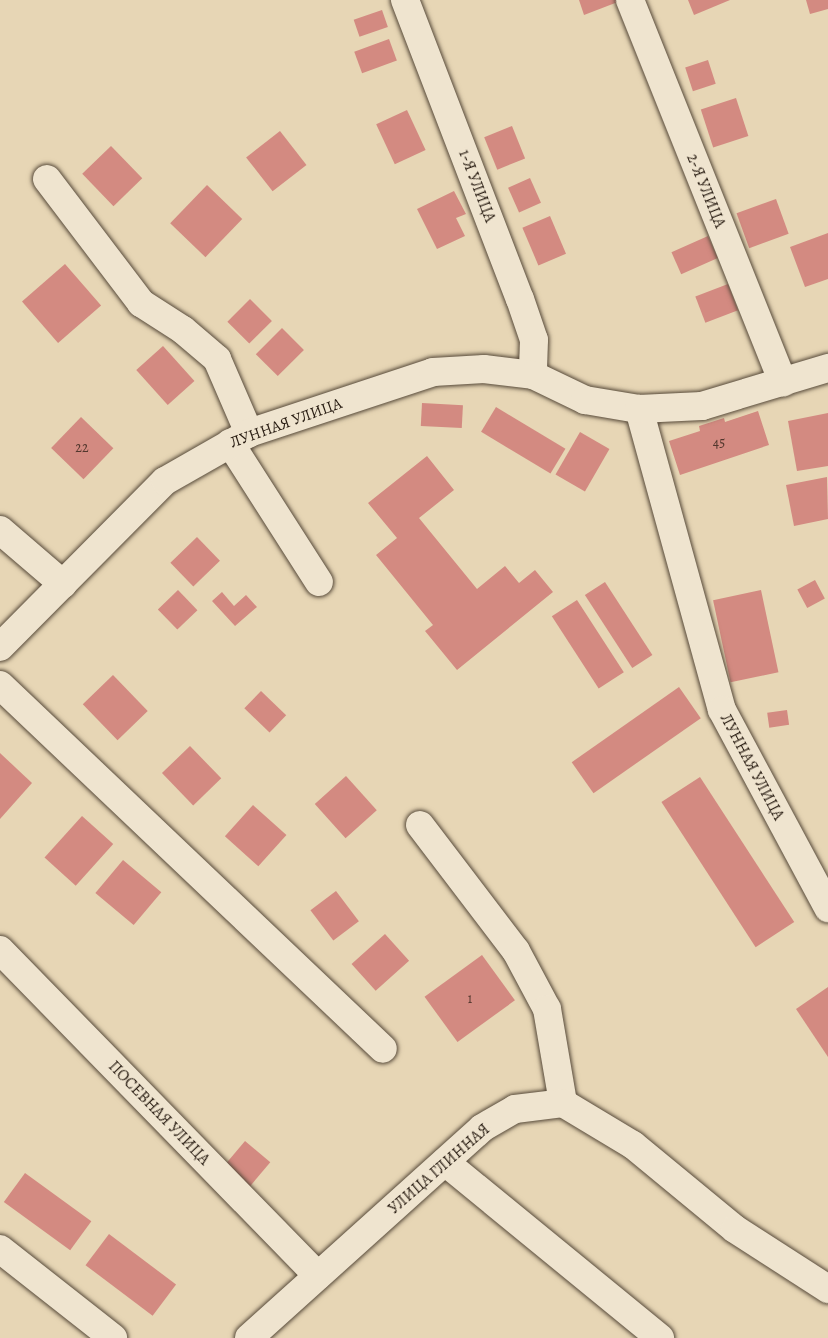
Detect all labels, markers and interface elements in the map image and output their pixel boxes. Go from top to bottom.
street label: 1-Я УЛИЦА [454,147,500,225]
street label: 2-Я УЛИЦА [682,151,730,231]
street label: ЛУННАЯ УЛИЦА [227,394,345,452]
house number: 45 [713,435,725,451]
house number: 22 [75,440,89,456]
street label: ЛУННАЯ УЛИЦА [716,711,788,823]
house number: 1 [468,991,472,1007]
street label: ПОСЕВНАЯ УЛИЦА [104,1057,214,1169]
street label: УЛИЦА ГЛИННАЯ [384,1120,494,1218]

